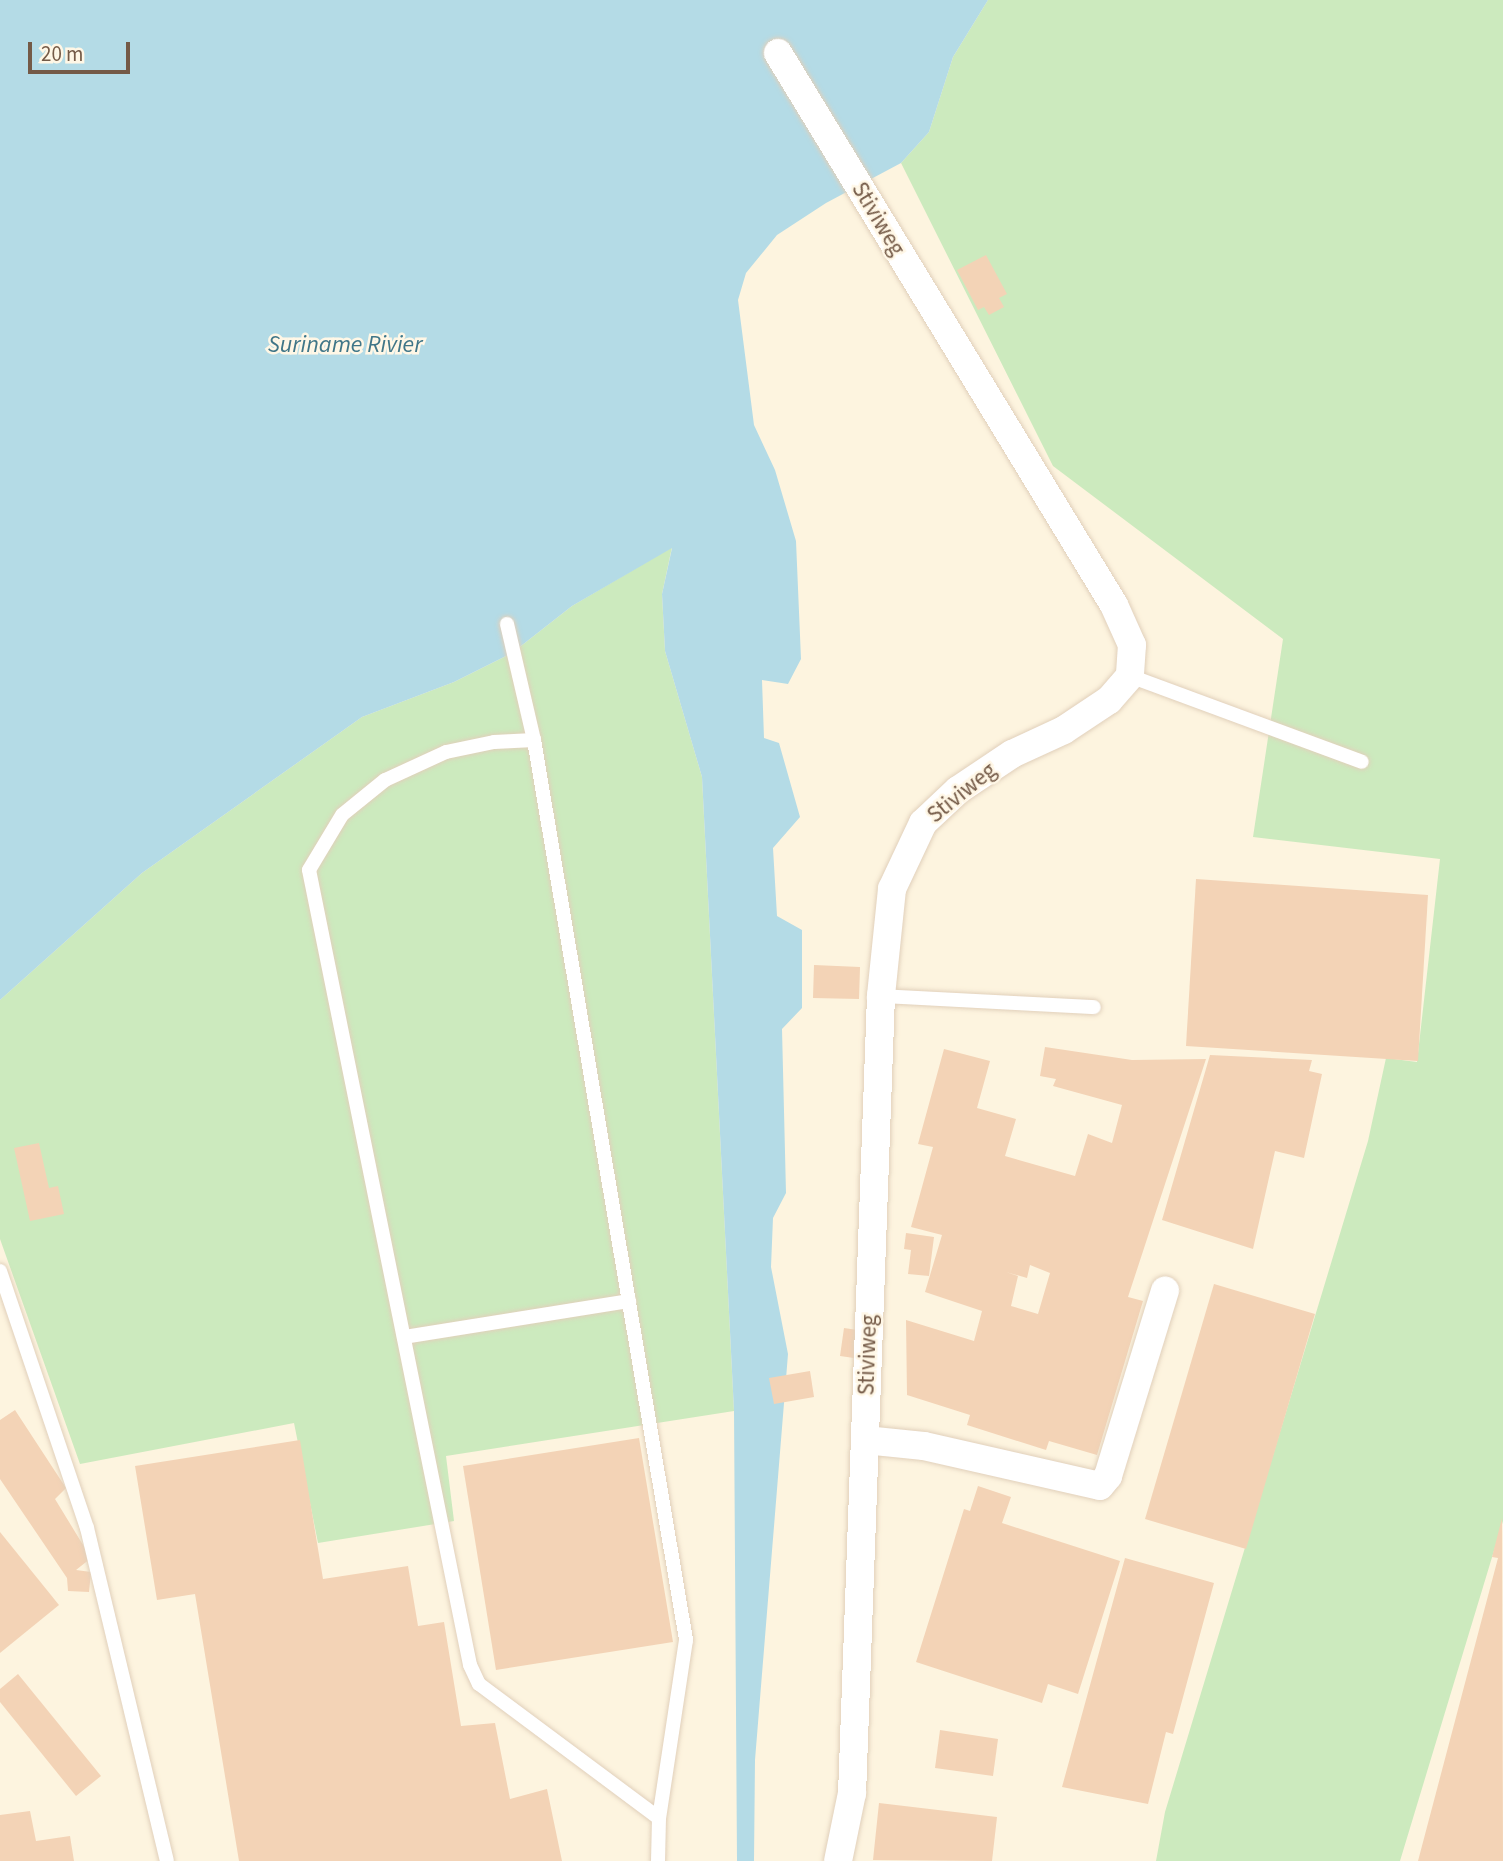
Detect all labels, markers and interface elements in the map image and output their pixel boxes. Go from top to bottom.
scale bar [32,28,133,72]
text: 20 m [41,39,83,69]
street label: Stiviweg [845,177,911,261]
water label: Suriname Rivier [268,331,422,359]
street label: Stiviweg [922,757,1002,829]
street label: Stiviweg [853,1314,883,1396]

